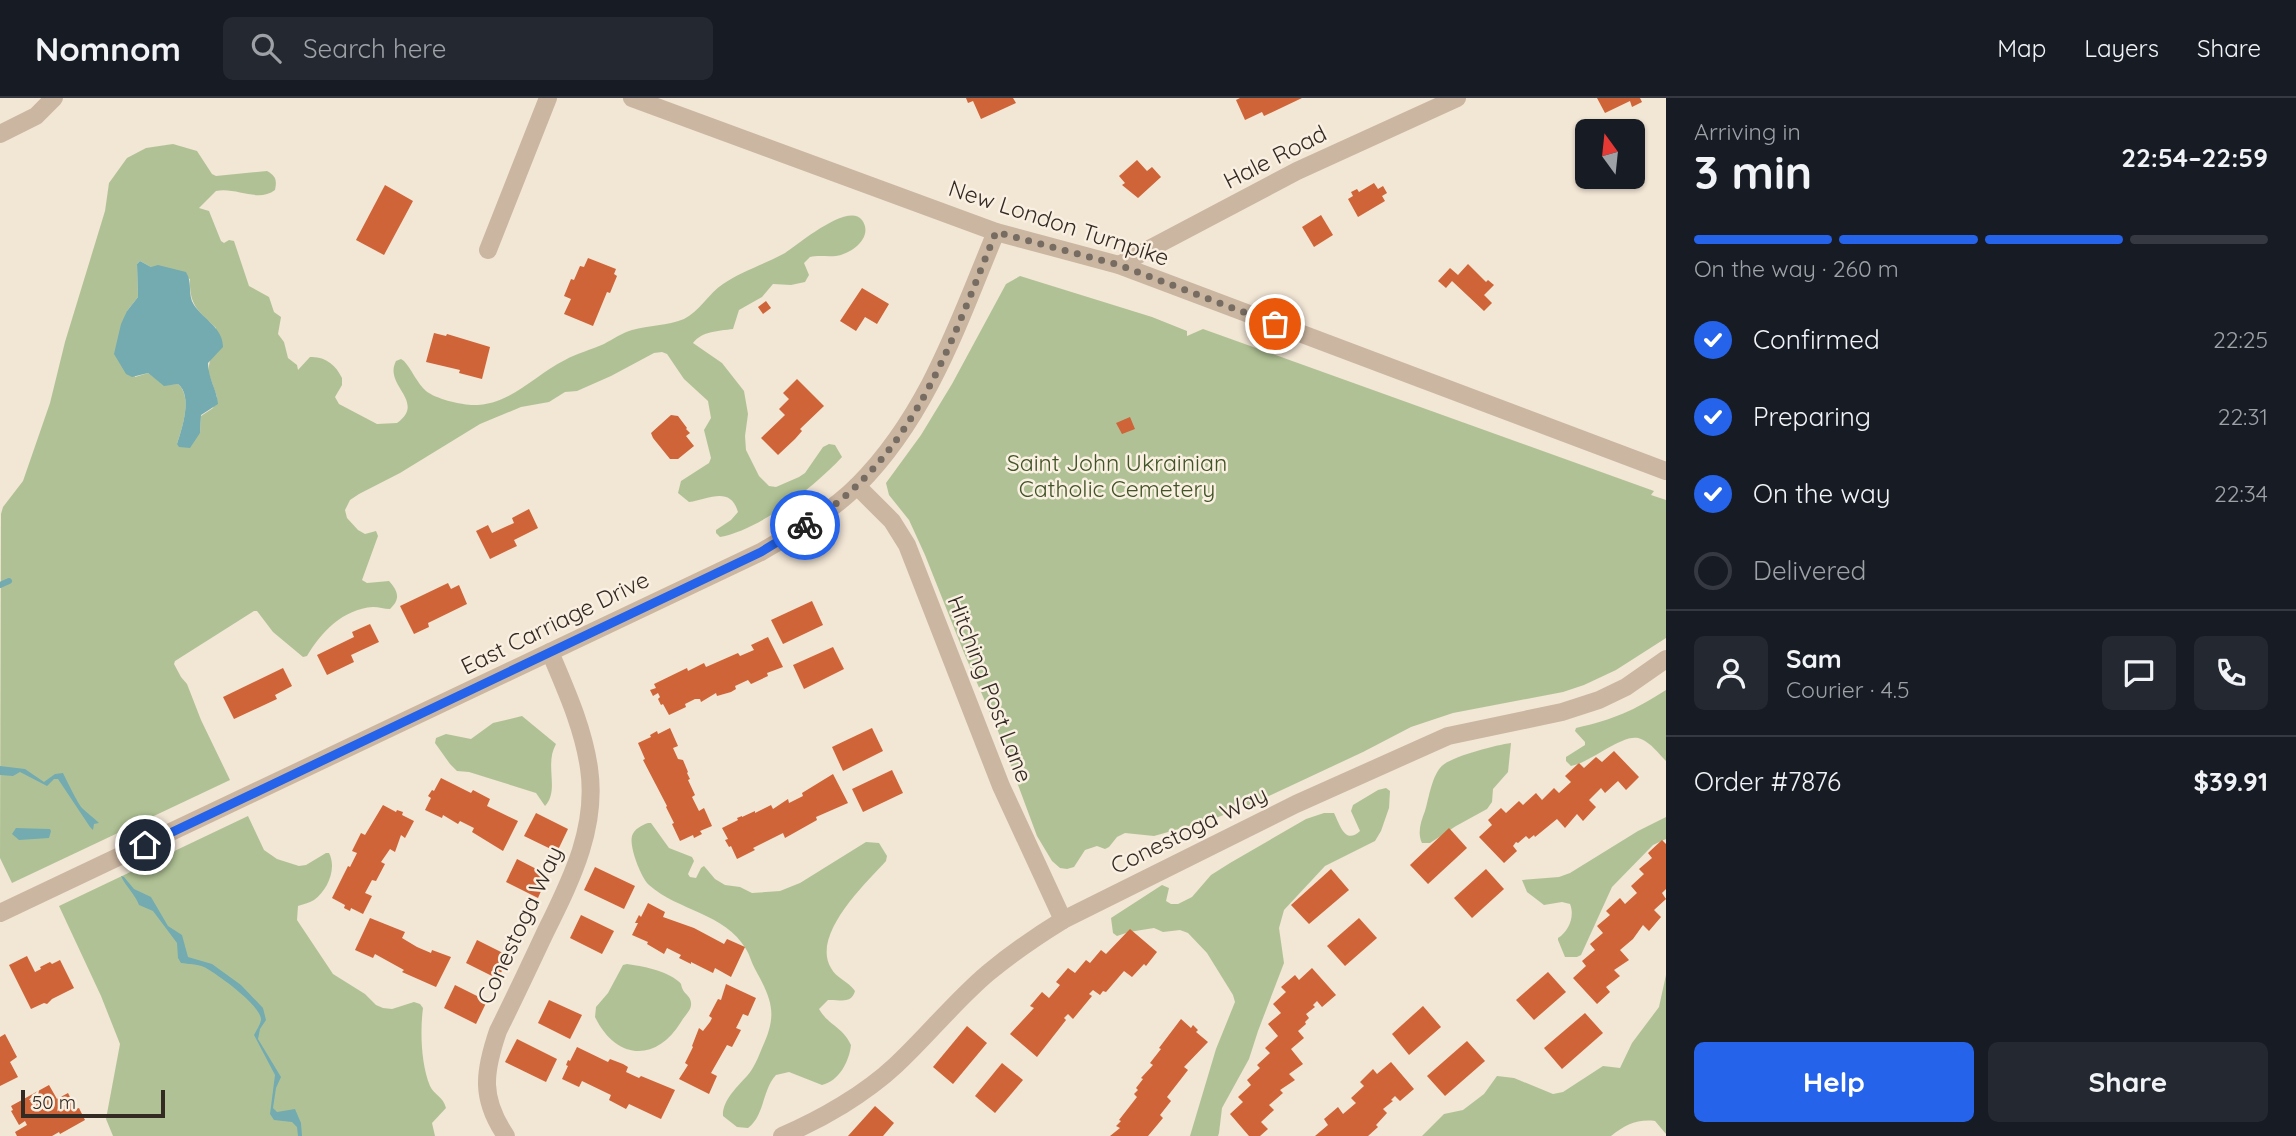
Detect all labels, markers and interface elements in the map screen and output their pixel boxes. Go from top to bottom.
search box [223,17,713,80]
text: Nomnom [35,28,181,69]
icon: search [247,29,285,67]
text: Search here [303,32,447,65]
text: Map [1997,33,2046,63]
text: Layers [2084,33,2159,63]
text: Share [2197,33,2261,63]
text: Arriving in [1694,117,1801,146]
street label: Hale Road [1218,118,1331,195]
north arrow [1575,119,1645,189]
map controls [1575,119,1645,189]
text: 22:54–22:59 [2121,141,2268,174]
text: 3 min [1694,143,1812,201]
street label: New London Turnpike [945,173,1173,272]
text: On the way · 260 m [1694,254,1899,283]
pin [1245,294,1305,354]
icon: bag [1256,305,1294,343]
icon: check [1694,321,1732,359]
text: Confirmed [1753,323,1880,356]
text: 22:25 [2213,325,2268,354]
icon: check [1694,398,1732,436]
text: Preparing [1753,400,1871,433]
text: 22:31 [2218,402,2268,431]
park label: Saint John Ukrainian Catholic Cemetery [1007,448,1227,503]
icon: check [1694,475,1732,513]
text: On the way [1753,477,1891,510]
text: 22:34 [2214,479,2268,508]
courier [770,490,840,560]
icon: bike [786,506,824,544]
text: Delivered [1753,554,1866,587]
street label: East Carriage Drive [456,564,654,681]
street label: Hitching Post Lane [942,591,1039,786]
button: person [1694,636,1768,710]
button: chat [2102,636,2176,710]
button: phone [2194,636,2268,710]
text: Sam [1786,642,1842,675]
text: Courier · 4.5 [1786,675,1910,704]
text: Order #7876 [1694,765,1841,798]
text: $39.91 [2193,765,2268,798]
street label: Conestoga Way [1106,779,1272,880]
pin [115,815,175,875]
icon: home [126,826,164,864]
street label: Conestoga Way [470,841,569,1008]
button: Help [1694,1042,1974,1122]
button: Share [1988,1042,2268,1122]
scale bar [21,1087,164,1119]
text: 50 m [32,1090,76,1114]

